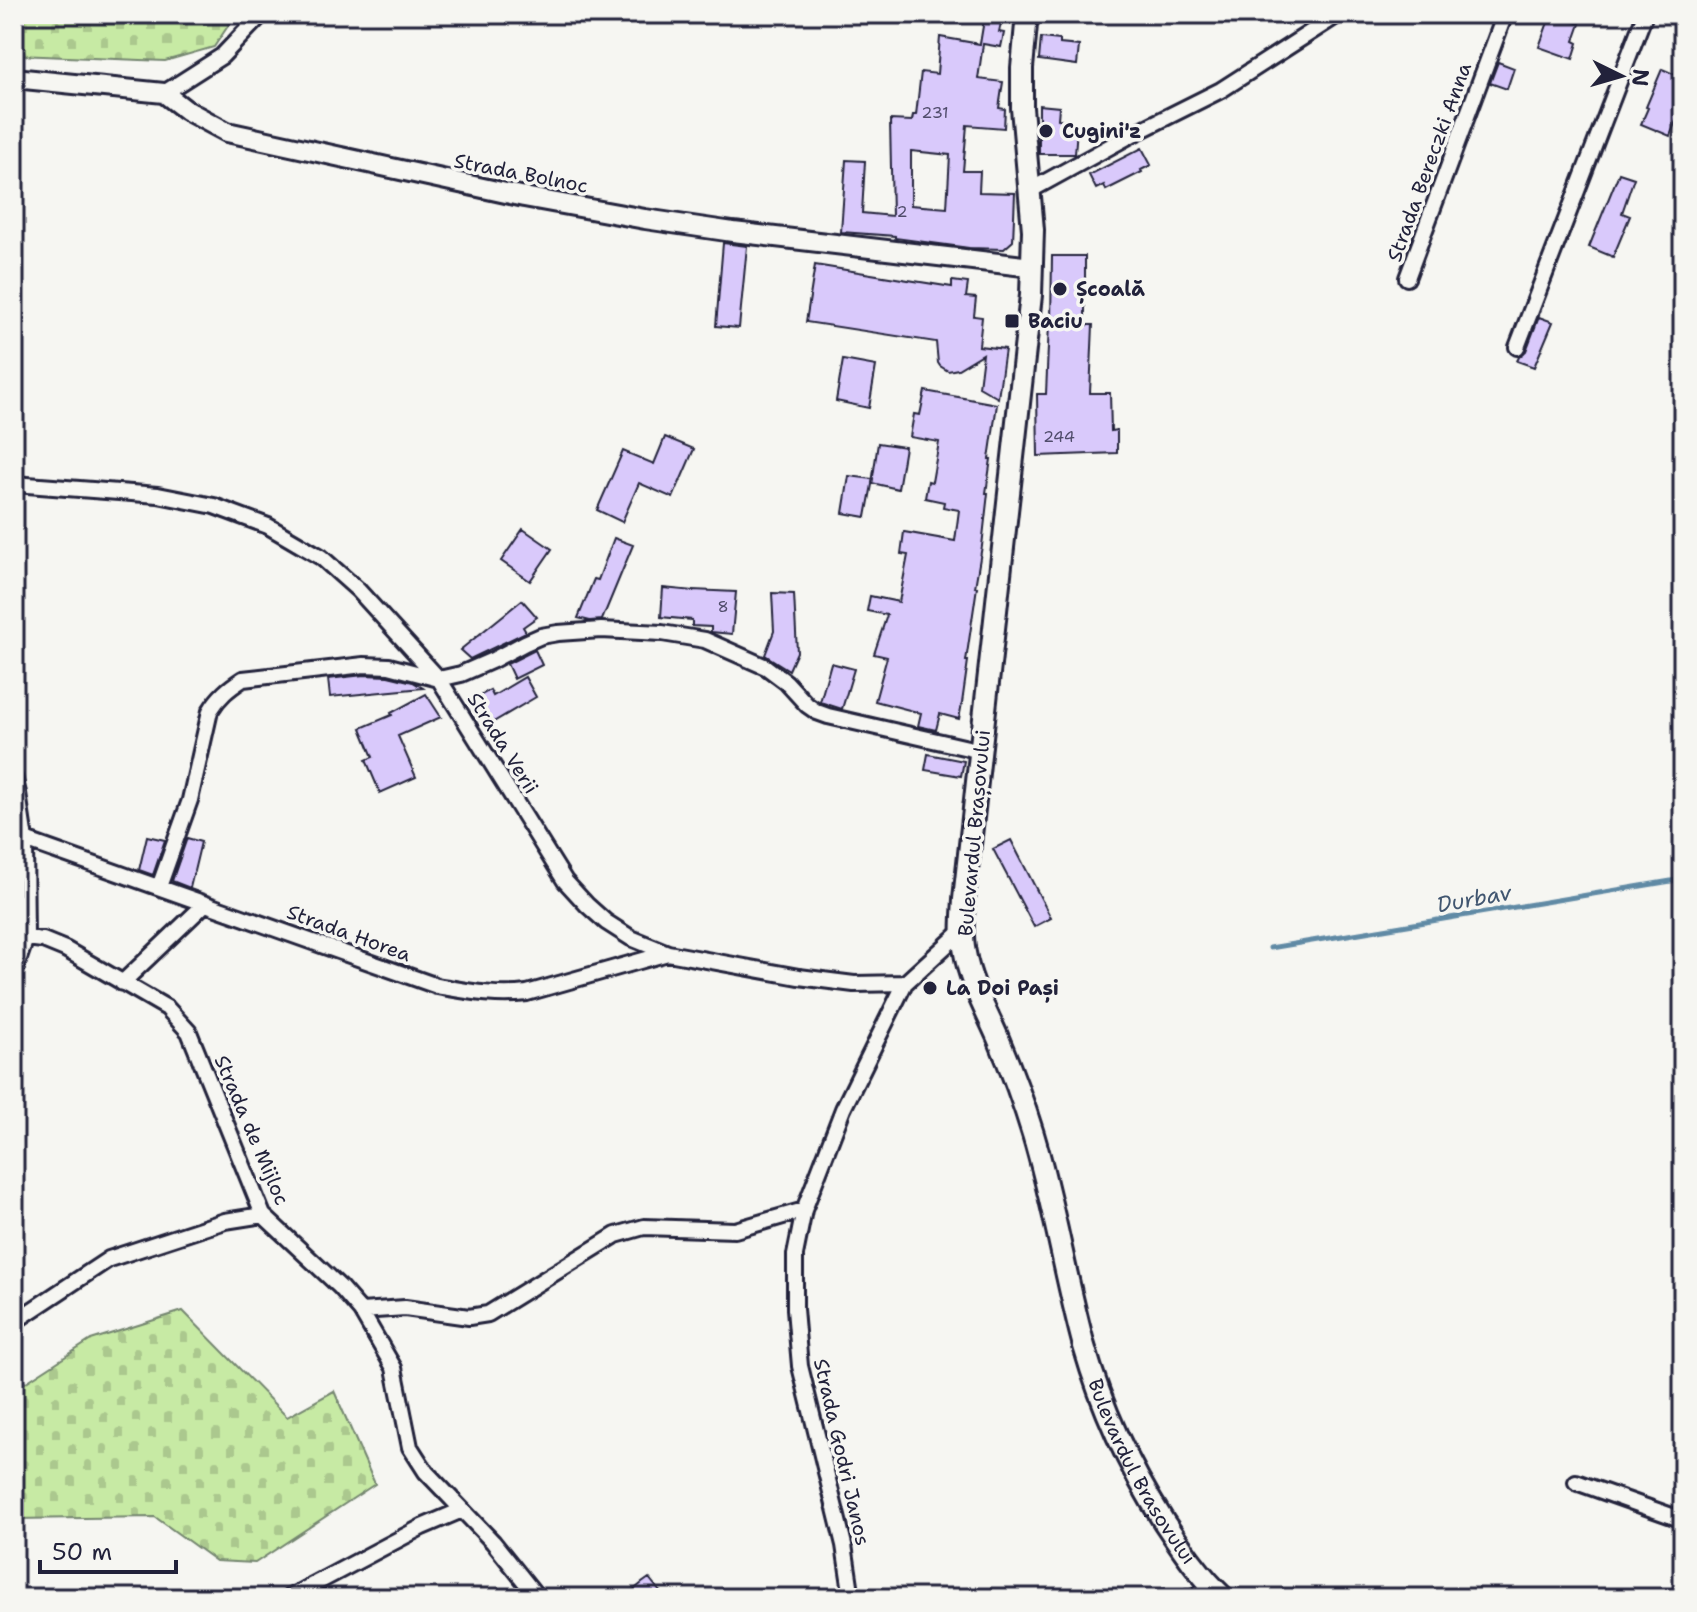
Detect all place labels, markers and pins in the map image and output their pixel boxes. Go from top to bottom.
place label: Cugini'z [1062,118,1141,144]
marker: Cugini'z [1037,122,1055,140]
place label: Școală [1076,276,1145,304]
marker: Școală [1051,280,1069,298]
place label: Baciu [1028,308,1083,334]
marker: Baciu [1003,312,1021,330]
place label: La Doi Pași [946,975,1059,1003]
marker: La Doi Pași [921,979,939,997]

